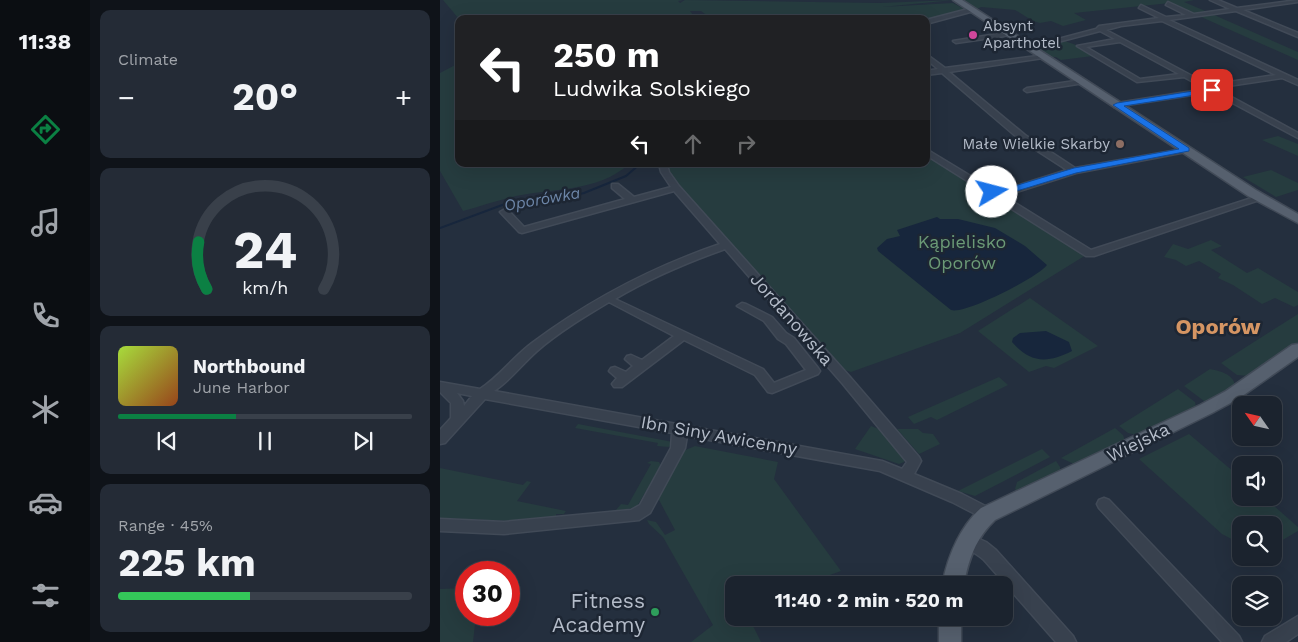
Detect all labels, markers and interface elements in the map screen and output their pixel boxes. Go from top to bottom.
place label: Absynt Aparthotel [983,17,1061,52]
text: 11:38 [19,29,71,54]
marker: Absynt Aparthotel [967,29,979,41]
text: 250 m [553,34,660,76]
icon: left [470,35,535,100]
text: Climate [118,50,178,69]
pin [1191,69,1233,111]
text: 20° [232,75,298,119]
text: Ludwika Solskiego [553,76,751,101]
icon: arrive [1198,76,1226,104]
text: − [118,81,135,114]
text: + [395,81,412,114]
icon: directions [28,112,63,147]
icon: left [626,130,654,158]
icon: ahead [679,130,707,158]
icon: right [732,130,760,158]
place label: Małe Wielkie Skarby [962,135,1110,153]
marker: Małe Wielkie Skarby [1114,138,1126,150]
position arrow [965,165,1017,217]
water label: Oporówka [502,183,582,215]
icon: music [28,205,63,240]
text: 24 [233,220,297,281]
park label: Kąpielisko Oporów [918,231,1006,273]
street label: Jordanowska [746,268,838,370]
text: km/h [242,277,288,298]
icon: phone [28,298,63,333]
district label: Oporów [1175,314,1261,339]
text: Northbound [193,355,305,378]
text: June Harbor [193,378,290,397]
icon: climate [28,392,63,427]
north arrow [1232,396,1282,446]
map controls [1232,396,1282,626]
street label: Ibn Siny Awicenny [639,411,799,459]
street label: Wiejska [1103,418,1173,466]
icon: previous [153,427,181,455]
icon: pause [251,427,279,455]
icon: next [349,427,377,455]
button: sound [1232,456,1282,506]
icon: car [28,485,63,520]
text: Range · 45% [118,516,213,535]
button: search [1232,516,1282,566]
text: 225 km [118,541,256,585]
speed limit sign: 30 [455,561,520,626]
button: layers [1232,576,1282,626]
icon: filters [28,578,63,613]
place label: Fitness Academy [552,588,645,637]
text: 11:40 · 2 min · 520 m [775,589,963,612]
marker: Fitness Academy [649,606,661,618]

